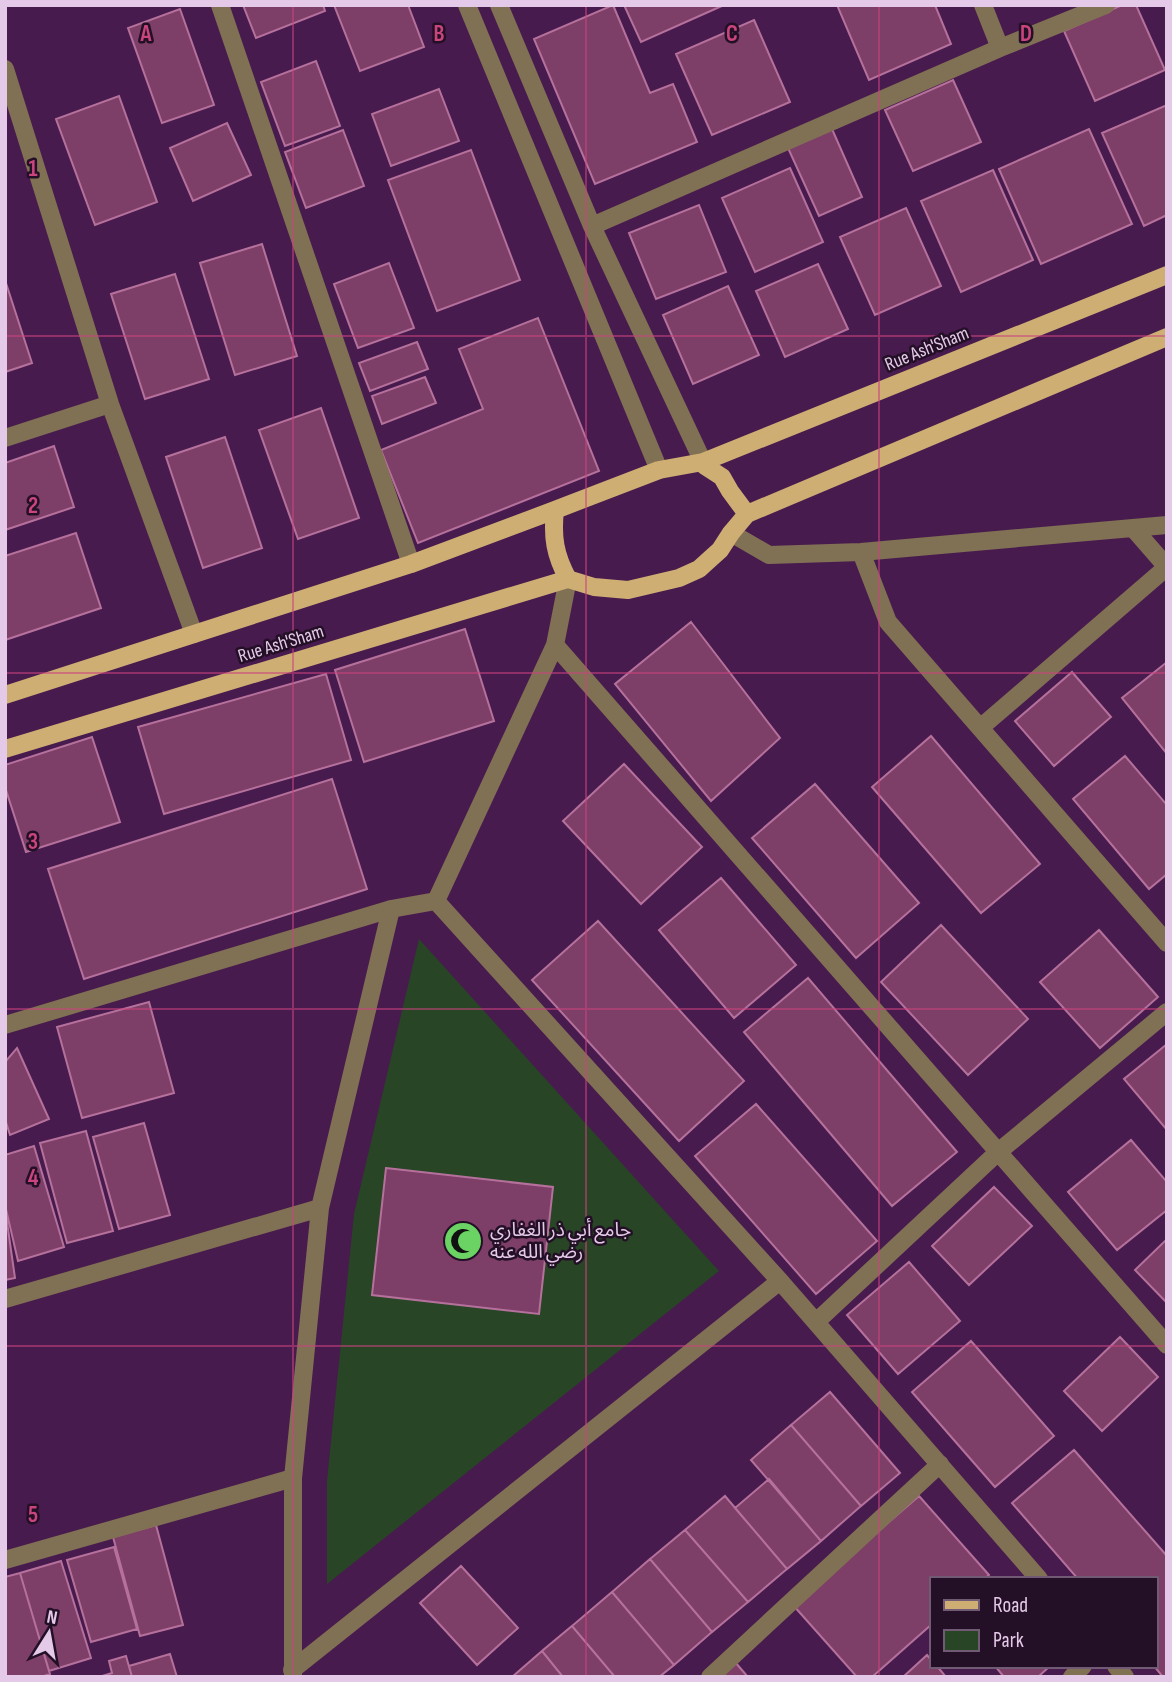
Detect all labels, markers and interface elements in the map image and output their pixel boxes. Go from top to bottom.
text: A [140,20,153,48]
text: B [434,20,445,48]
text: C [726,20,738,48]
text: D [1020,20,1032,48]
text: 1 [28,155,38,183]
street label: Rue Ash'Sham [882,322,972,376]
text: 2 [28,492,38,520]
street label: Rue Ash'Sham [235,620,327,668]
text: 3 [28,828,38,856]
text: 4 [28,1164,39,1192]
place label: جامع أبي ذر الغفاري رضي الله عنه [490,1218,631,1266]
mosque icon: جامع أبي ذر الغفاري رضي الله عنه [442,1220,484,1262]
text: 5 [28,1501,38,1529]
legend [930,1577,1158,1668]
text: Road [993,1593,1028,1618]
north arrow [14,1598,84,1668]
text: N [45,1606,59,1630]
text: Park [993,1628,1024,1653]

